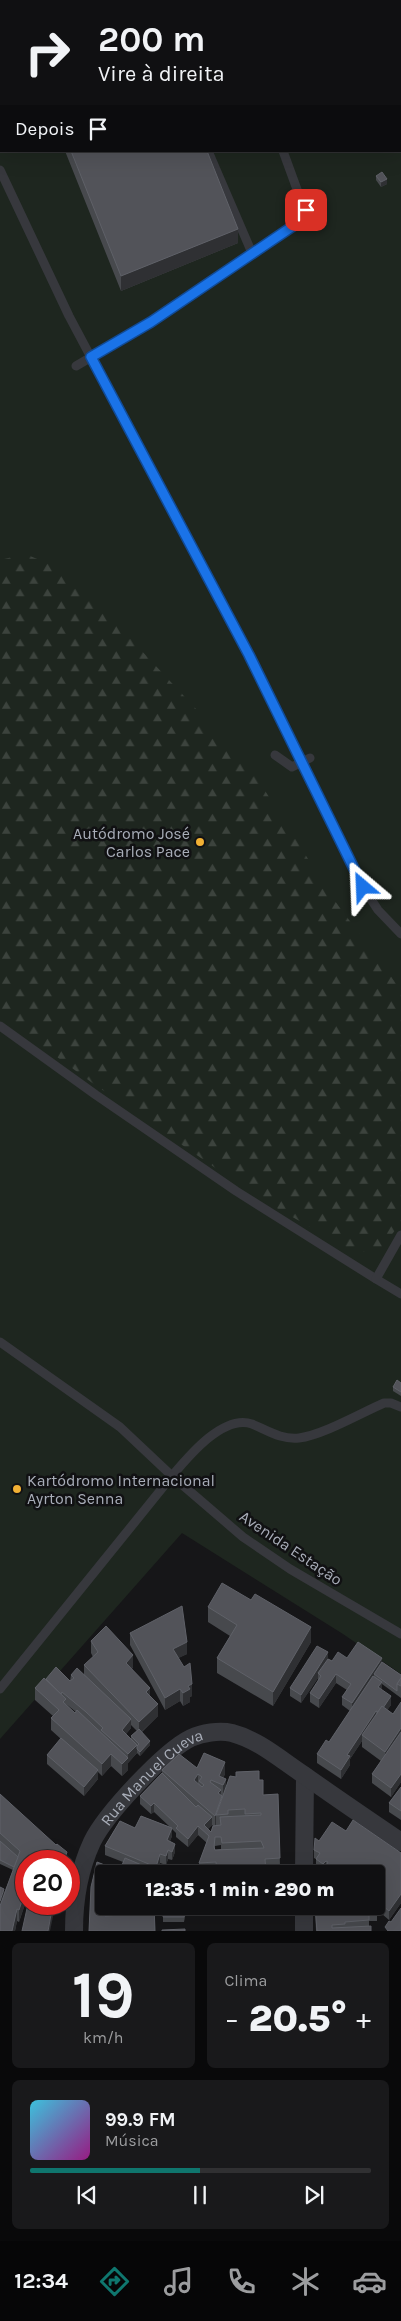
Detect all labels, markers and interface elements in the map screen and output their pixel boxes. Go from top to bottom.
text: 200 m [98,19,206,60]
icon: right [15,20,80,85]
text: Vire à direita [98,61,225,87]
icon: arrive [84,115,112,143]
text: Depois [15,118,74,140]
pin [285,189,327,231]
icon: arrive [292,196,320,224]
place label: Autódromo José Carlos Pace [73,824,190,861]
marker: Autódromo José Carlos Pace [194,836,206,848]
position arrow [336,860,388,912]
place label: Kartódromo Internacional Ayrton Senna [27,1471,215,1508]
marker: Kartódromo Internacional Ayrton Senna [11,1483,23,1495]
street label: Avenida Estação [236,1507,346,1589]
street label: Rua Manuel Cueva [96,1725,205,1829]
speed limit sign: 20 [15,1850,80,1915]
text: 12:35 · 1 min · 290 m [145,1879,335,1901]
text: 19 [72,1957,135,2033]
text: Clima [225,1971,267,1990]
text: 20.5° [248,1996,347,2041]
text: − [225,2002,239,2035]
text: + [356,2002,371,2035]
text: km/h [83,2028,124,2047]
text: 99.9 FM [105,2109,176,2131]
text: Música [105,2131,158,2150]
icon: previous [73,2181,101,2209]
icon: pause [186,2181,214,2209]
icon: next [300,2181,328,2209]
icon: directions [97,2264,132,2299]
icon: music [161,2264,196,2299]
icon: phone [224,2264,259,2299]
icon: climate [288,2264,323,2299]
icon: car [352,2264,387,2299]
text: 12:34 [14,2268,68,2294]

